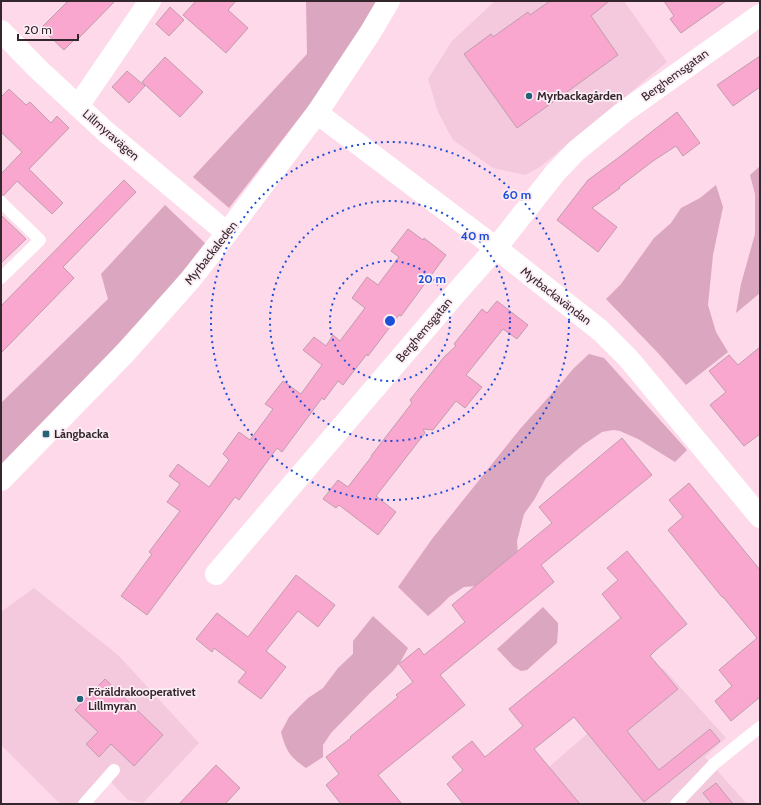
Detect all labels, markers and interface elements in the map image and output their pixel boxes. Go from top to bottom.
scale bar [18,16,78,42]
text: 20 m [24,22,52,37]
street label: Berghemsgatan [638,45,711,104]
place label: Myrbackagården [537,88,623,103]
marker: Myrbackagården [524,91,534,101]
street label: Lillmyravägen [80,106,143,164]
text: 60 m [503,187,531,202]
street label: Myrbackaleden [181,218,240,288]
text: 40 m [460,228,490,243]
street label: Myrbackavändan [518,263,595,328]
text: 20 m [418,271,446,286]
street label: Berghemsgatan [392,294,455,365]
centre of rings [383,314,397,328]
place label: Långbacka [54,426,109,441]
marker: Långbacka [41,429,51,439]
place label: Föräldrakooperativet Lillmyran [88,684,196,713]
marker: Föräldrakooperativet Lillmyran [75,694,85,704]

